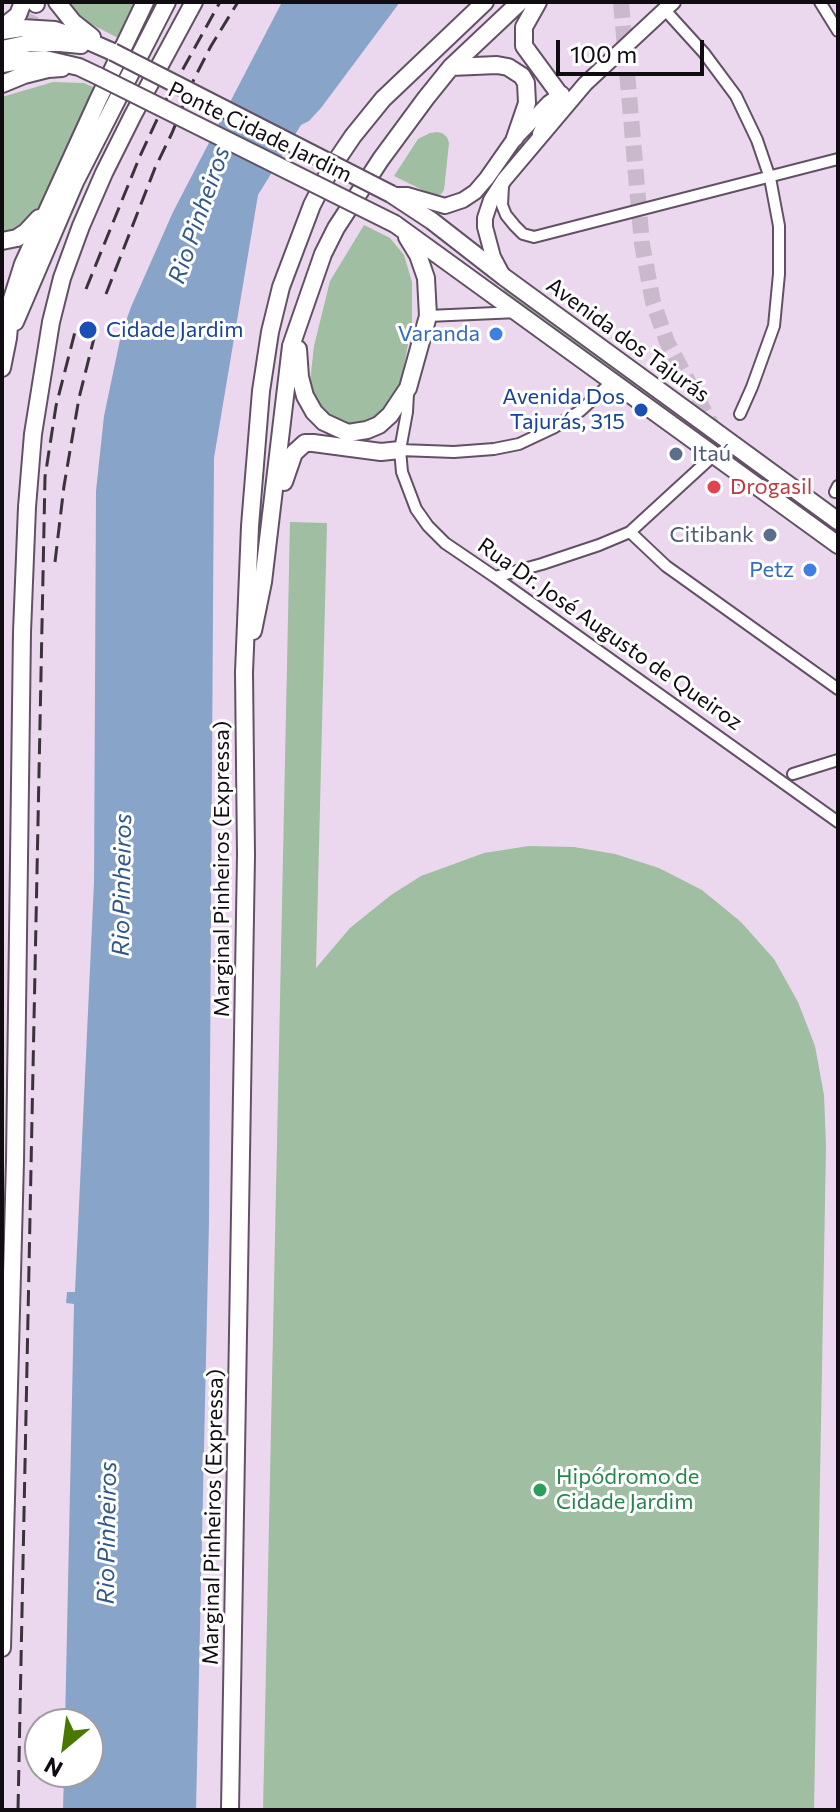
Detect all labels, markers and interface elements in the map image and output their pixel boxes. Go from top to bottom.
scale bar [560,24,708,74]
text: 100 m [570,39,637,68]
street label: Ponte Cidade Jardim [164,76,356,188]
water label: Rio Pinheiros [162,143,236,287]
street label: Avenida dos Tajurás [541,272,715,408]
place label: Cidade Jardim [106,317,243,343]
marker: Cidade Jardim [77,319,99,341]
place label: Varanda [398,321,480,347]
marker: Varanda [487,325,505,343]
place label: Avenida Dos Tajurás, 315 [502,384,625,436]
marker: Avenida Dos Tajurás, 315 [632,401,650,419]
place label: Itaú [692,441,731,467]
marker: Itaú [667,445,685,463]
place label: Drogasil [730,474,812,500]
marker: Drogasil [705,478,723,496]
place label: Citibank [670,522,754,548]
marker: Citibank [761,526,779,544]
street label: Rua Dr. José Augusto de Queiroz [473,532,747,736]
place label: Petz [749,557,794,583]
marker: Petz [801,561,819,579]
street label: Marginal Pinheiros (Expressa) [209,721,235,1017]
water label: Rio Pinheiros [106,813,138,957]
street label: Marginal Pinheiros (Expressa) [197,1369,229,1665]
water label: Rio Pinheiros [91,1461,123,1605]
place label: Hipódromo de Cidade Jardim [556,1464,699,1516]
marker: Hipódromo de Cidade Jardim [531,1481,549,1499]
north arrow [24,1708,104,1788]
text: N [39,1752,67,1783]

